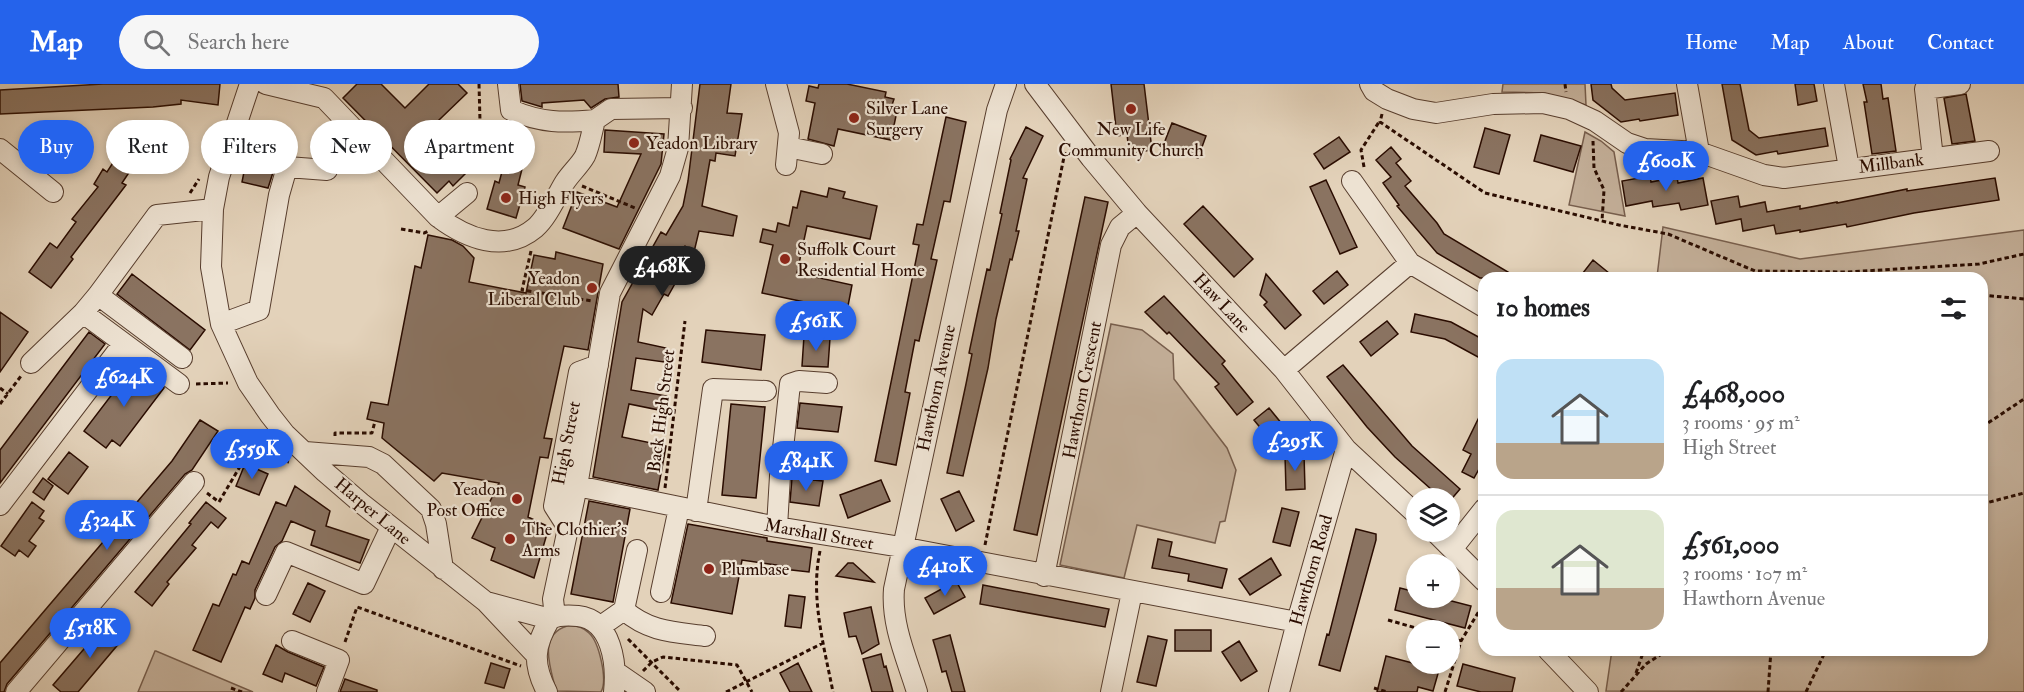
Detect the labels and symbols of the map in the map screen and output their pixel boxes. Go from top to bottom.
place label: Silver Lane Surgery [866,97,949,141]
marker: New Life Community Church [1124,102,1138,116]
marker: Silver Lane Surgery [847,111,861,125]
place label: New Life Community Church [1058,118,1204,162]
place label: Yeadon Library [646,132,759,155]
marker: Yeadon Library [627,136,641,150]
pin: £600K [1624,141,1708,192]
street label: Millbank [1857,148,1925,179]
place label: High Flyers [518,187,604,210]
marker: High Flyers [499,191,513,205]
place label: Suffolk Court Residential Home [797,238,925,282]
pin: £468K [620,246,704,297]
marker: Suffolk Court Residential Home [778,252,792,266]
place label: Yeadon Liberal Club [488,267,580,311]
street label: Haw Lane [1188,268,1256,339]
marker: Yeadon Liberal Club [585,281,599,295]
pin: £561K [774,301,858,352]
street label: Hawthorn Crescent [1058,319,1107,461]
street label: Hawthorn Avenue [912,322,961,454]
street label: Back High Street [643,348,680,474]
pin: £624K [82,357,166,408]
street label: High Street [547,399,586,487]
pin: £295K [1253,421,1337,472]
pin: £559K [210,429,294,480]
pin: £841K [764,441,848,492]
street label: Harper Lane [330,473,416,550]
place label: Yeadon Post Office [427,478,505,522]
marker: Yeadon Post Office [510,492,524,506]
pin: £324K [65,500,149,551]
street label: Hawthorn Road [1285,512,1338,628]
street label: Marshall Street [762,514,876,555]
place label: The Clothier's Arms [521,518,627,562]
marker: The Clothier's Arms [503,532,517,546]
pin: £410K [903,546,987,597]
place label: Plumbase [721,558,790,581]
marker: Plumbase [702,562,716,576]
pin: £518K [48,608,132,659]

